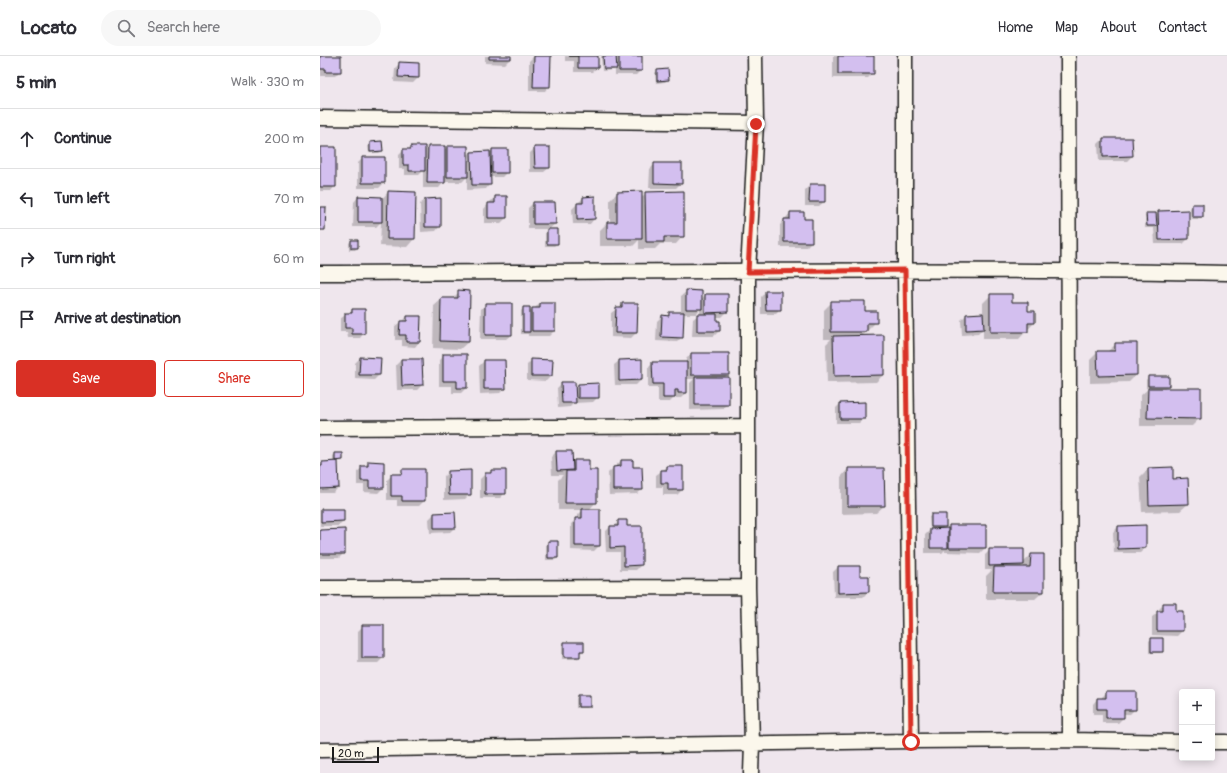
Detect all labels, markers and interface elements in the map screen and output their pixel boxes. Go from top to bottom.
search box [101,10,381,46]
text: Locato [20,16,77,40]
icon: search [115,17,137,39]
text: Search here [147,18,220,37]
text: Home [998,19,1033,36]
text: Map [1055,19,1078,36]
text: About [1100,19,1136,36]
text: Contact [1158,19,1207,36]
text: 5 min [16,72,56,93]
text: Walk · 330 m [231,74,304,90]
route end [747,115,765,133]
icon: ahead [16,128,38,150]
text: Continue [54,129,112,148]
text: 200 m [265,131,304,147]
icon: left [16,188,38,210]
text: Turn left [54,189,110,208]
text: 70 m [274,191,304,207]
icon: right [16,248,38,270]
text: Turn right [54,249,115,268]
text: 60 m [273,251,304,267]
icon: arrive [16,308,38,330]
text: Arrive at destination [54,309,181,328]
button: Save [16,360,156,397]
button: Share [164,360,304,397]
map controls [1179,689,1215,761]
button: + [1179,689,1215,725]
button: − [1179,725,1215,761]
route start [902,733,920,751]
scale bar [332,745,379,764]
text: 20 m [338,747,364,760]

